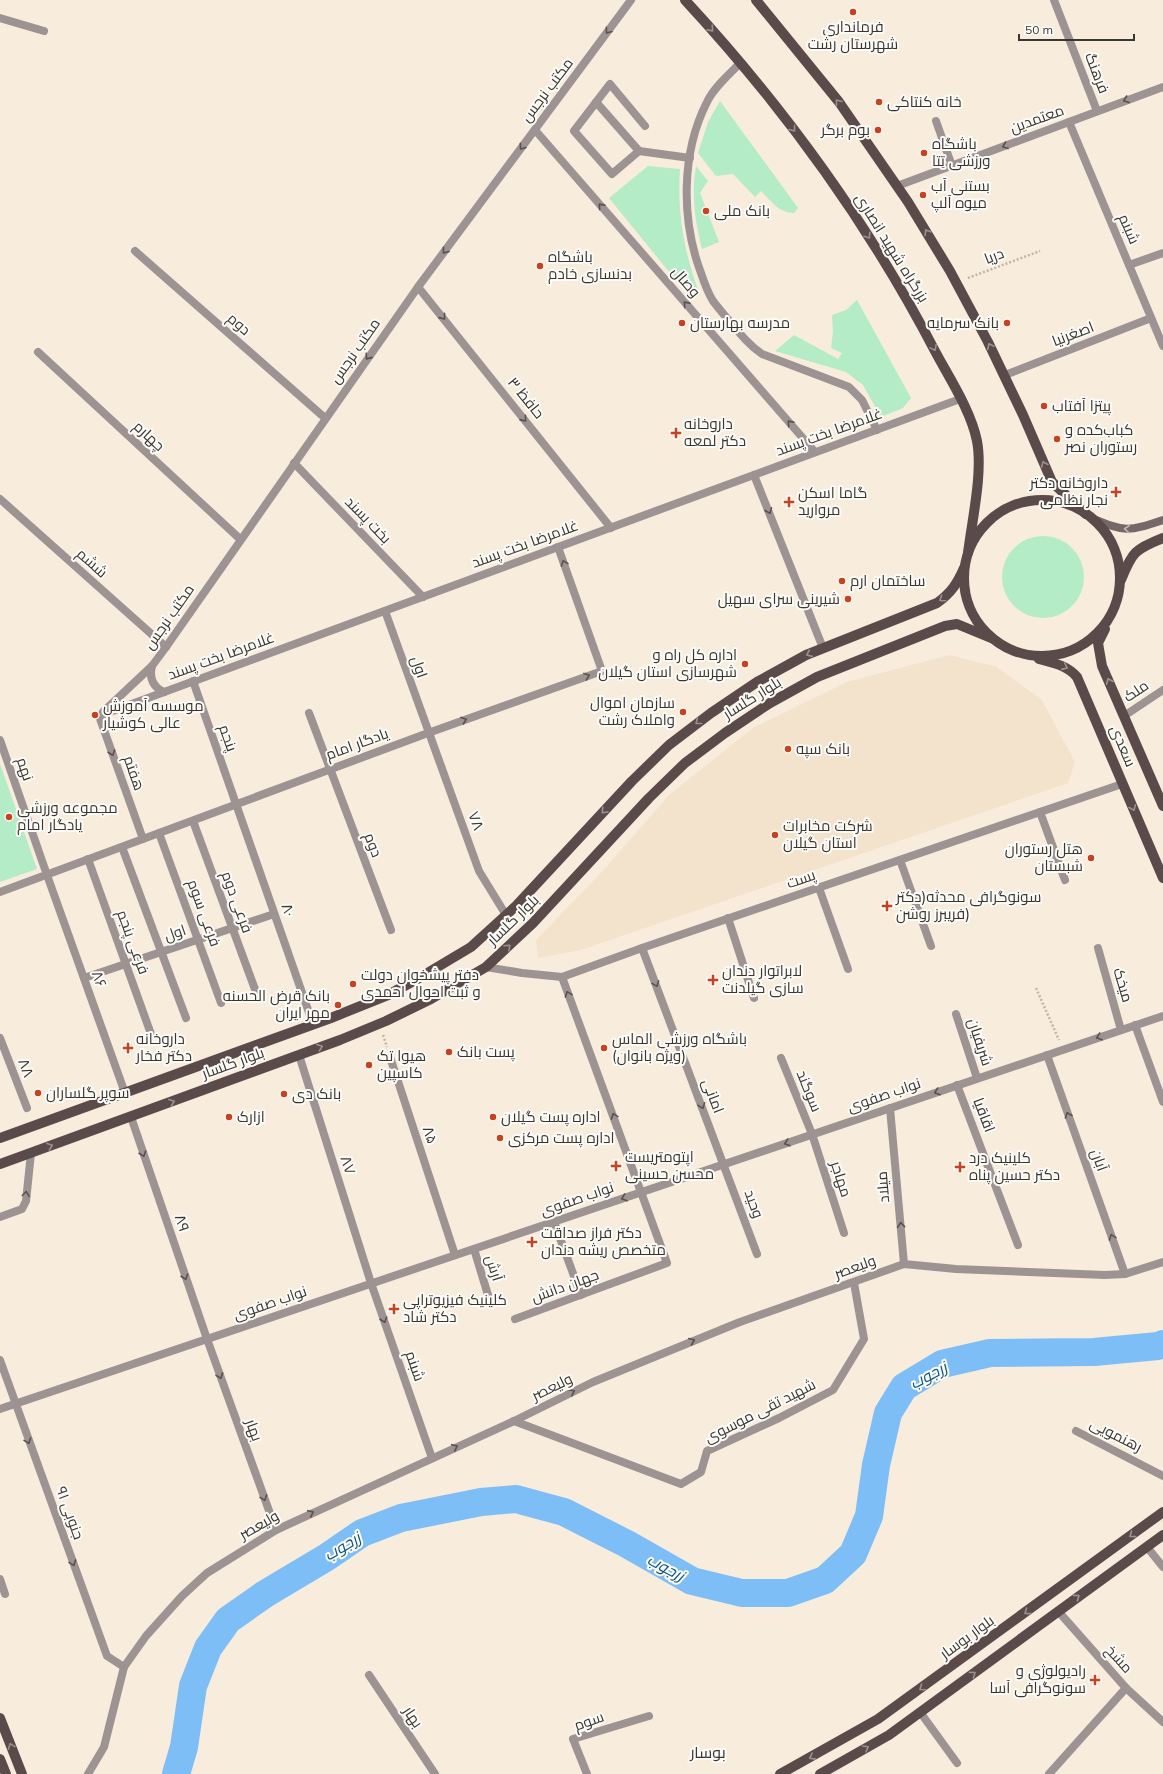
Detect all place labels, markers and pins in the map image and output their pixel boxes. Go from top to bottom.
marker: فرمانداری شهرستان رشت [848,7,858,17]
place label: فرمانداری شهرستان رشت [808,17,898,54]
place label: خانه کنتاکی [887,92,962,112]
marker: خانه کنتاکی [874,97,884,107]
place label: بوم برگر [820,120,870,140]
marker: بوم برگر [873,125,883,135]
place label: باشگاه ورزشی تِتا [932,134,991,171]
marker: باشگاه ورزشی تِتا [919,148,929,158]
place label: بستنی آب میوه آلپ [931,176,990,213]
marker: بستنی آب میوه آلپ [918,190,928,200]
place label: بانک ملی [714,201,770,221]
marker: بانک ملی [701,206,711,216]
place label: باشگاه بدنسازی خادم [548,247,632,284]
marker: باشگاه بدنسازی خادم [535,261,545,271]
place label: مدرسه بهارستان [690,313,790,333]
place label: بانک سرمایه [927,313,999,332]
marker: مدرسه بهارستان [677,318,687,328]
marker: بانک سرمایه [1002,318,1012,328]
place label: پیتزا آفتاب [1052,396,1111,416]
marker: پیتزا آفتاب [1039,401,1049,411]
place label: داروخانه دکتر لمعه [684,414,746,450]
place label: کباب‌کده و رستوران نصر [1064,420,1137,457]
marker: داروخانه دکتر لمعه [671,428,681,438]
marker: کباب‌کده و رستوران نصر [1052,434,1062,444]
place label: داروخانه دکتر نجار نظامی [1029,473,1108,510]
place label: گاما اسکن مروارید [798,483,867,519]
marker: داروخانه دکتر نجار نظامی [1111,487,1121,497]
marker: گاما اسکن مروارید [783,496,795,508]
place label: ساختمان ارم [850,571,925,591]
marker: ساختمان ارم [837,576,847,586]
place label: شیرینی سرای سهیل [718,589,840,609]
marker: شیرینی سرای سهیل [843,594,853,604]
place label: اداره کل راه و شهرسازی استان گیلان [598,645,737,682]
marker: اداره کل راه و شهرسازی استان گیلان [740,659,750,669]
place label: سازمان اموال واملاک رشت [590,693,675,729]
place label: موسسه آموزش عالی کوشیار [102,696,204,733]
marker: سازمان اموال واملاک رشت [678,707,688,717]
marker: موسسه آموزش عالی کوشیار [90,710,100,720]
place label: بانک سپه [796,739,850,759]
marker: بانک سپه [783,744,793,754]
place label: مجموعه ورزشی یادگار امام [17,798,118,835]
marker: مجموعه ورزشی یادگار امام [4,812,14,822]
place label: شرکت مخابرات استان گیلان [783,816,873,853]
marker: شرکت مخابرات استان گیلان [770,830,780,840]
place label: هتل رستوران شبستان [1005,839,1083,876]
marker: هتل رستوران شبستان [1086,853,1096,863]
place label: سونوگرافی محدثه(دکتر فریبرز روشن) [895,887,1041,924]
marker: سونوگرافی محدثه(دکتر فریبرز روشن) [881,900,893,912]
place label: لابراتوار دندان سازی گیلدنت [722,961,804,998]
place label: دفتر پیشخوان دولت و ثبت احوال احمدی [361,965,481,1002]
marker: لابراتوار دندان سازی گیلدنت [707,974,719,986]
marker: دفتر پیشخوان دولت و ثبت احوال احمدی [348,979,358,989]
place label: بانک قرض الحسنه مهر ایران [223,986,330,1023]
marker: بانک قرض الحسنه مهر ایران [333,1000,343,1010]
place label: داروخانه دکتر فخار [135,1029,192,1065]
place label: باشگاه ورزشی الماس (ویژه بانوان) [612,1029,747,1066]
place label: پست بانک [457,1042,515,1062]
marker: داروخانه دکتر فخار [123,1043,133,1053]
marker: باشگاه ورزشی الماس (ویژه بانوان) [599,1043,609,1053]
place label: هیوا تک کاسپین [377,1046,426,1083]
marker: پست بانک [444,1047,454,1057]
marker: هیوا تک کاسپین [364,1060,374,1070]
place label: سوپر گلساران [46,1083,130,1103]
place label: بانک دی [292,1084,341,1104]
marker: سوپر گلساران [33,1088,43,1098]
marker: بانک دی [279,1089,289,1099]
place label: ازارک [237,1107,265,1126]
place label: اداره پست گیلان [501,1107,601,1127]
marker: ازارک [224,1112,234,1122]
marker: اداره پست گیلان [488,1112,498,1122]
place label: اداره پست مرکزی [508,1128,614,1148]
marker: اداره پست مرکزی [495,1133,505,1143]
place label: اپتومتریست محسن حسینی [625,1147,714,1184]
place label: کلینیک درد دکتر حسین پناه [969,1148,1060,1185]
marker: اپتومتریست محسن حسینی [610,1160,622,1172]
marker: کلینیک درد دکتر حسین پناه [954,1161,966,1173]
place label: دکتر فراز صداقت متخصص ریشه دندان [541,1223,666,1260]
marker: دکتر فراز صداقت متخصص ریشه دندان [526,1236,538,1248]
place label: کلینیک فیزیوتراپی دکتر شاد [403,1290,507,1326]
marker: کلینیک فیزیوتراپی دکتر شاد [388,1303,400,1315]
place label: رادیولوژی و سونوگرافی آسا [989,1661,1086,1698]
marker: رادیولوژی و سونوگرافی آسا [1089,1674,1101,1686]

